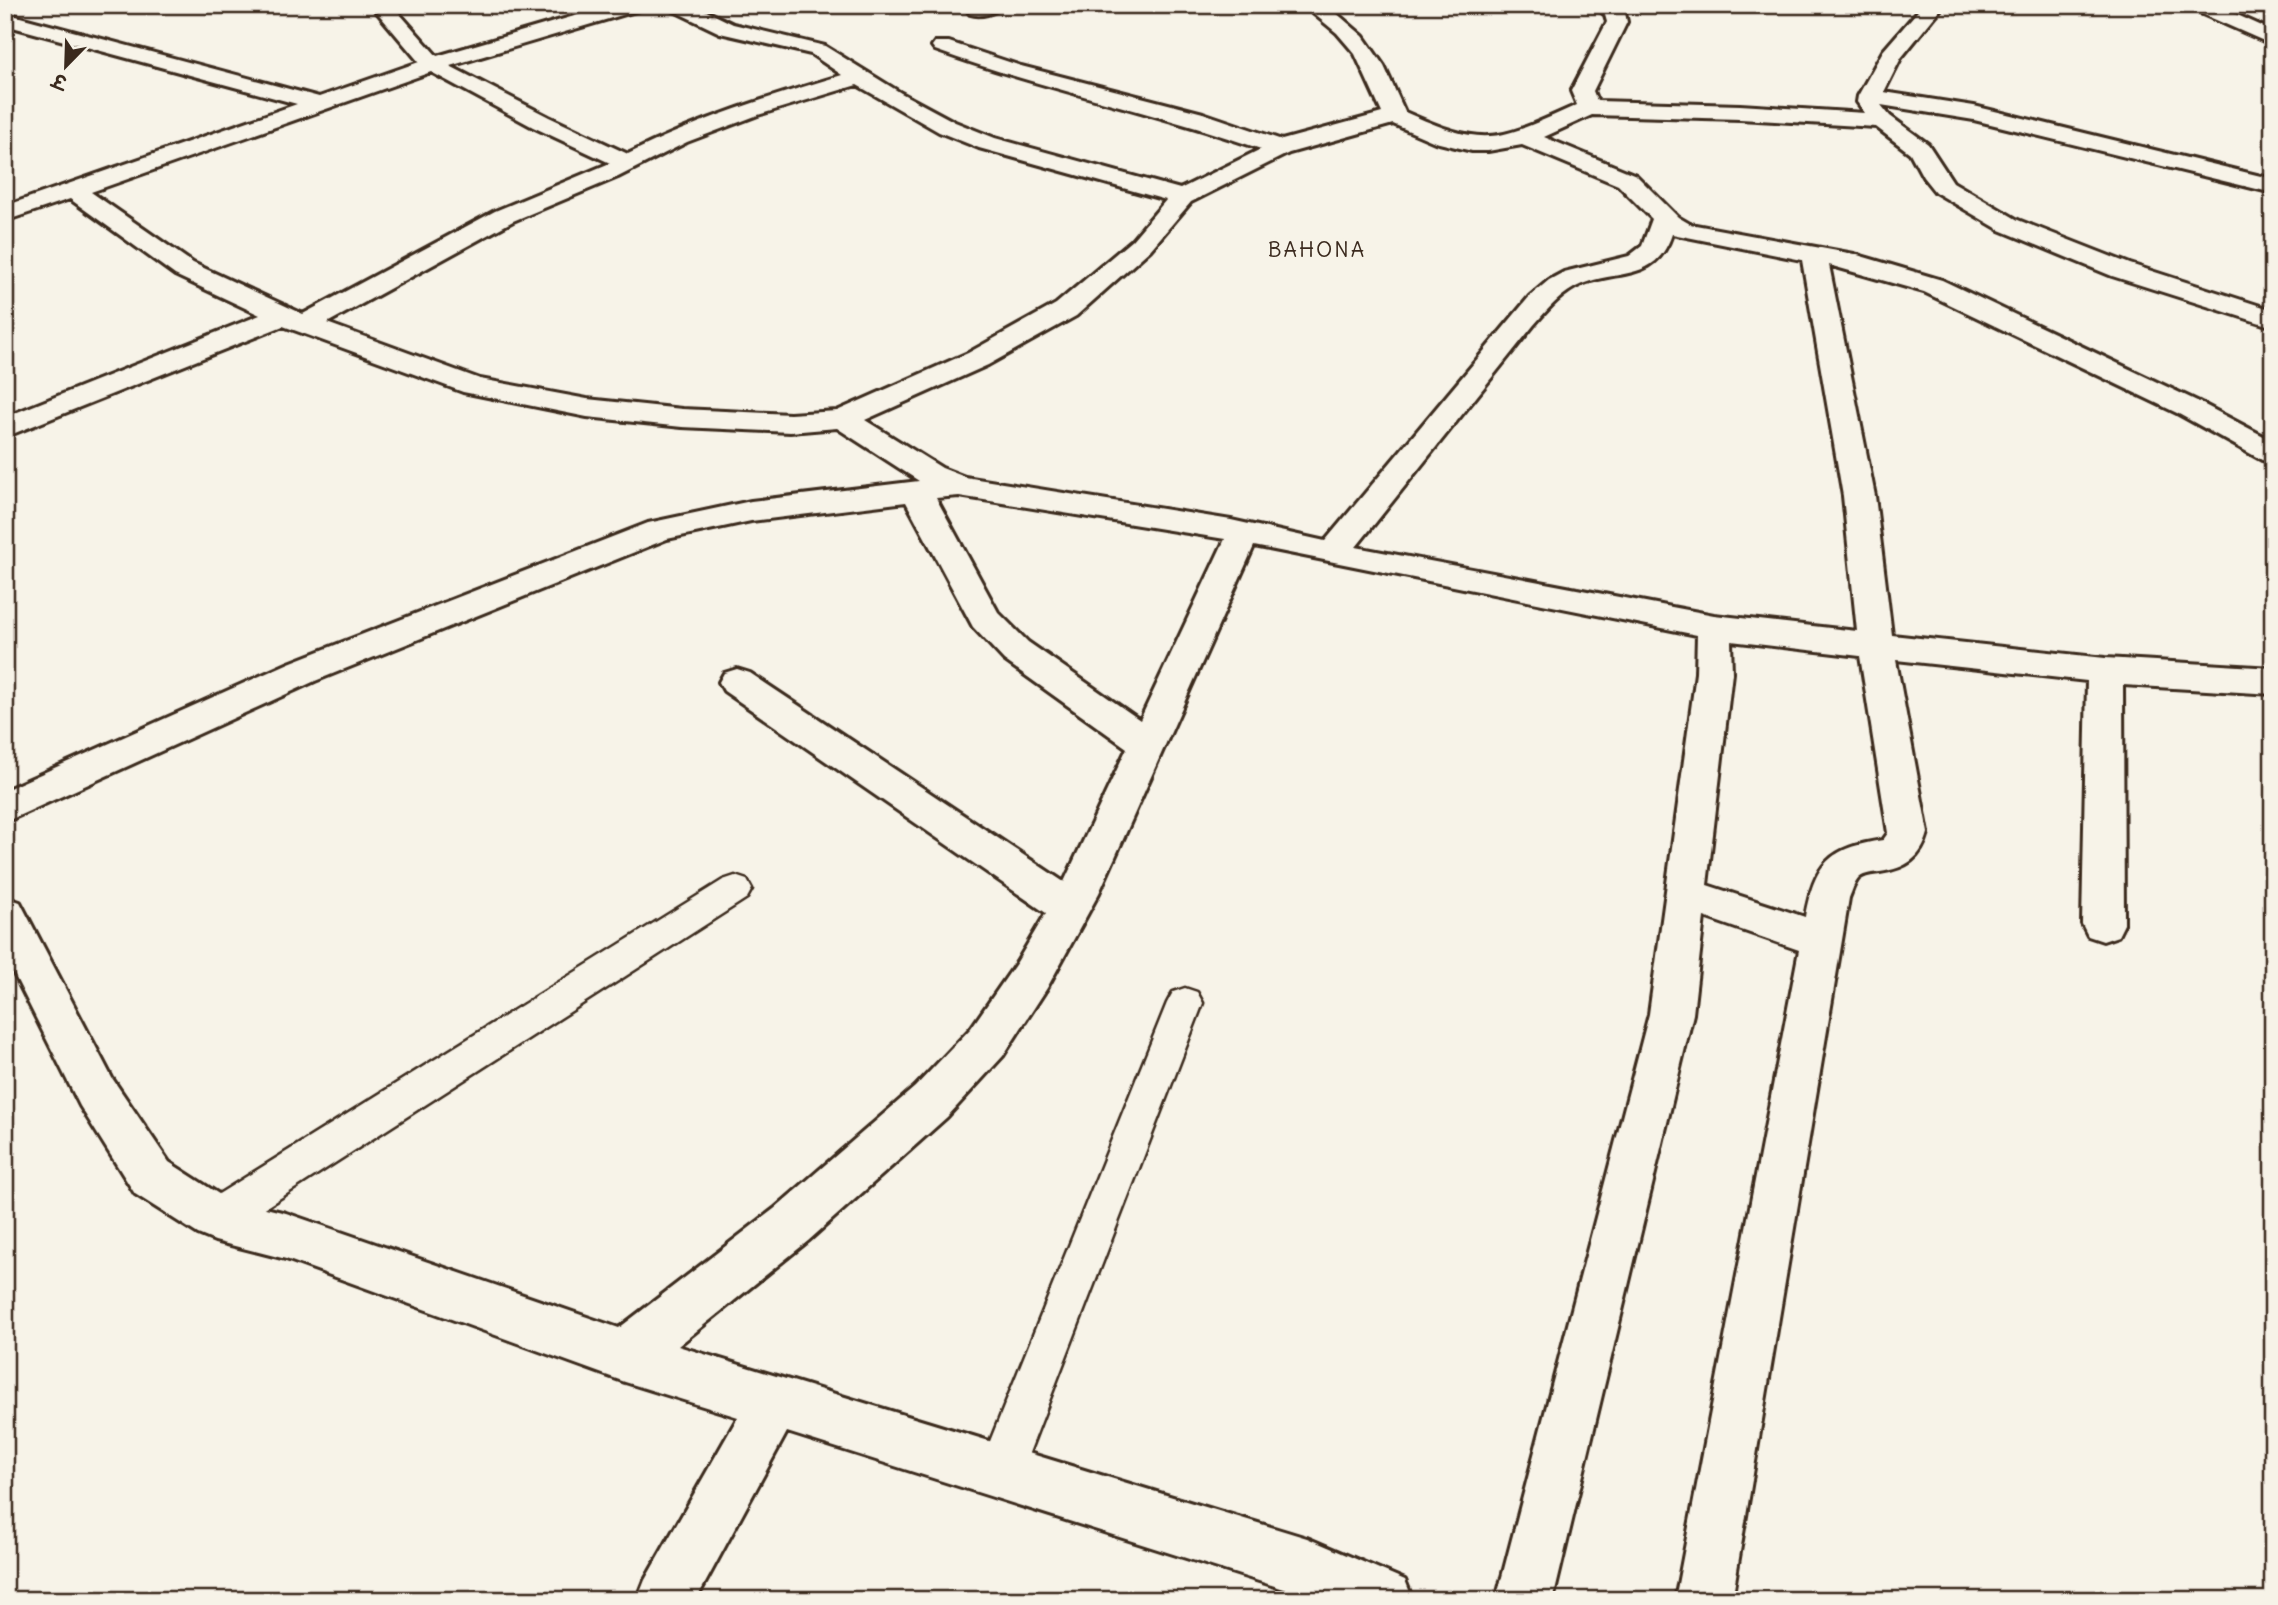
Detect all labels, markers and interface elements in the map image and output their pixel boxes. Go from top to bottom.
north arrow [32,32,102,102]
text: उ [47,67,72,96]
district label: BAHONA [1268,236,1366,263]

